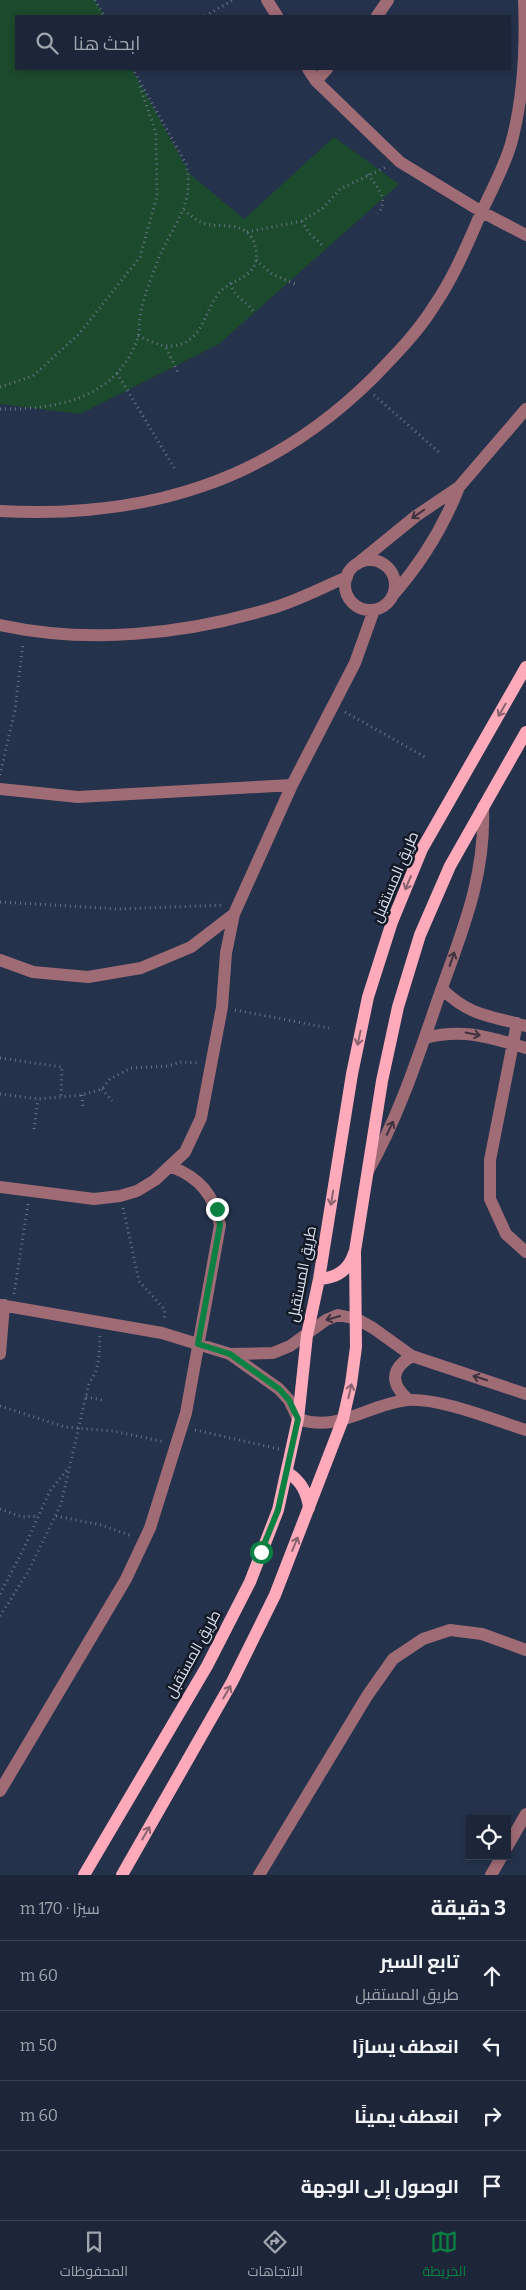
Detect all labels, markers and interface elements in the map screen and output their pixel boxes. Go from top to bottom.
search box [15,15,511,70]
icon: search [33,29,61,57]
text: ابحث هنا [73,32,140,55]
one-way arrow [411,509,425,519]
one-way arrow [496,702,506,716]
street label: طريق المستقبل [368,829,423,926]
one-way arrow [403,875,412,890]
one-way arrow [448,952,457,967]
one-way arrow [354,1029,363,1045]
one-way arrow [464,1030,480,1039]
one-way arrow [386,1121,395,1136]
one-way arrow [327,1190,337,1206]
route end [206,1198,229,1221]
street label: طريق المستقبل [284,1224,321,1324]
one-way arrow [325,1314,341,1324]
one-way arrow [473,1373,488,1382]
one-way arrow [346,1384,355,1400]
one-way arrow [291,1537,300,1552]
route start [250,1541,273,1564]
street label: طريق المستقبل [162,1607,225,1701]
one-way arrow [222,1684,232,1699]
map controls [466,1815,511,1860]
button: locate [466,1815,511,1860]
one-way arrow [142,1826,152,1840]
text: 3 دقيقة [431,1895,506,1921]
text: سيرًا · 170 m [20,1899,100,1918]
text: تابع السير [380,1950,459,1973]
icon: ahead [478,1962,506,1990]
text: 60 m [20,1966,58,1985]
text: طريق المستقبل [355,1985,459,2004]
icon: left [478,2032,506,2060]
text: انعطف يسارًا [352,2035,459,2058]
text: 50 m [20,2036,57,2055]
icon: right [478,2102,506,2130]
text: انعطف يمينًا [354,2105,459,2128]
text: 60 m [20,2106,58,2125]
icon: arrive [478,2172,506,2200]
text: الوصول إلى الوجهة [301,2175,459,2198]
tab: المحفوظات [60,2228,128,2284]
tab: الاتجاهات [248,2228,303,2284]
tab: الخريطة [423,2228,466,2284]

